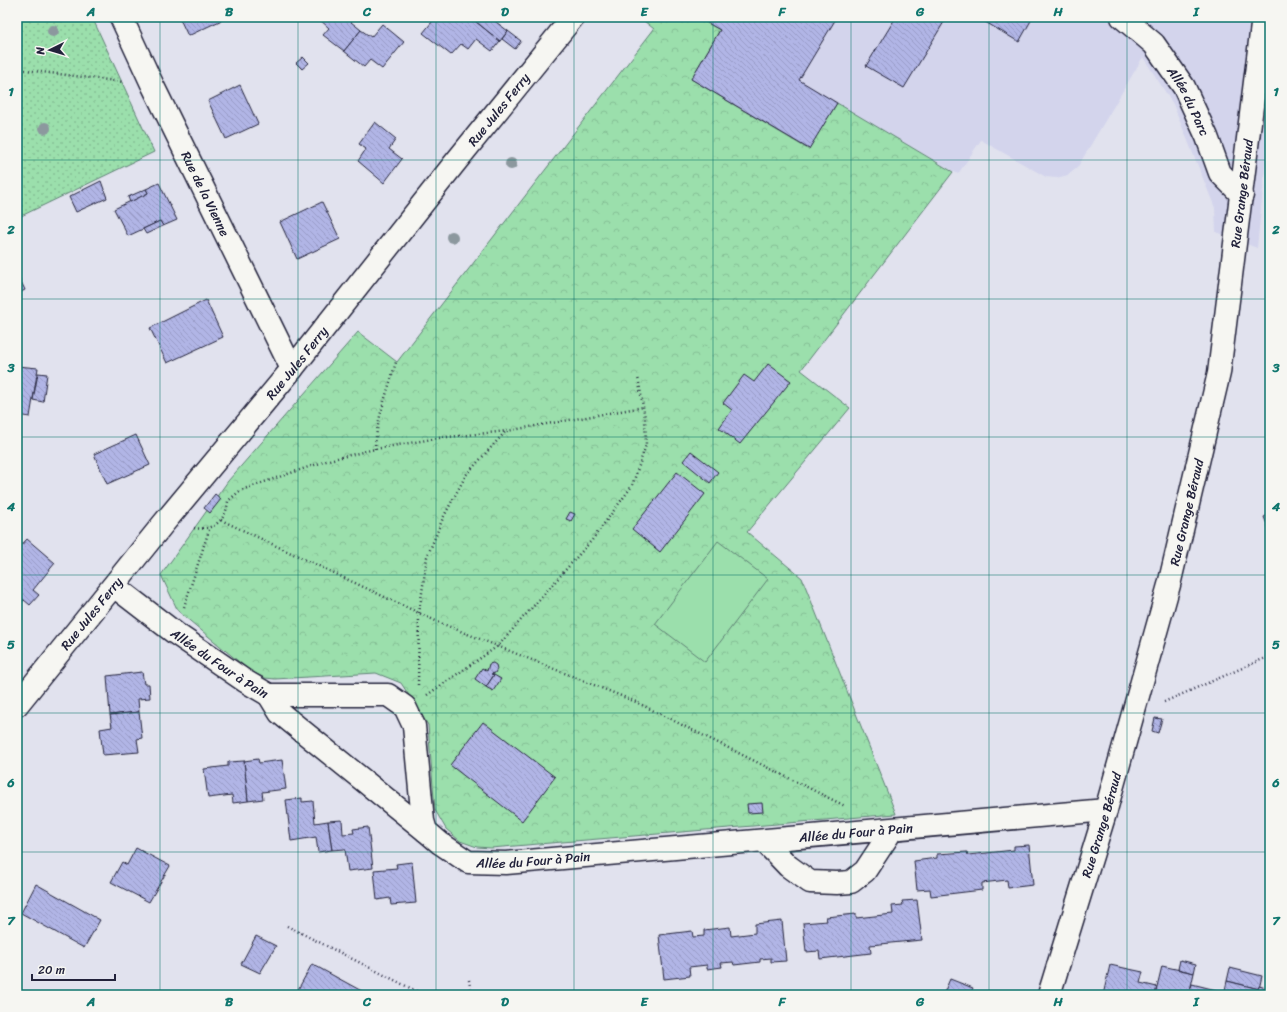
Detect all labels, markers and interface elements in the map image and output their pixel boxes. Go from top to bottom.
text: A [86,0,95,23]
text: B [225,0,234,23]
text: C [362,0,372,23]
text: D [501,0,509,23]
text: E [640,0,649,23]
text: F [777,0,786,23]
text: G [915,0,925,23]
text: H [1052,0,1063,23]
text: I [1192,0,1200,23]
north arrow [30,30,70,70]
text: N [31,46,50,56]
street label: Allée du Parc [1161,60,1217,140]
street label: Rue Jules Ferry [461,67,535,151]
text: 1 [8,80,14,103]
text: 1 [1273,80,1279,103]
street label: Rue Grange Béraud [1223,137,1259,249]
street label: Rue de la Vienne [175,147,237,241]
text: 2 [6,218,15,241]
text: 2 [1271,218,1280,241]
street label: Rue Jules Ferry [260,321,334,405]
text: 3 [6,356,15,379]
text: 3 [1271,356,1280,379]
street label: Rue Grange Béraud [1162,455,1210,568]
text: 4 [6,495,16,518]
text: 4 [1271,495,1281,518]
street label: Rue Jules Ferry [54,571,128,655]
street label: Allée du Four à Pain [165,621,273,704]
text: 5 [7,633,15,656]
text: 5 [1272,633,1280,656]
street label: Rue Grange Béraud [1074,768,1128,880]
text: 6 [6,771,15,794]
text: 6 [1271,771,1280,794]
street label: Allée du Four à Pain [797,816,914,849]
street label: Allée du Four à Pain [475,844,591,874]
text: 7 [7,909,16,932]
text: 7 [1272,909,1281,932]
scale bar [32,956,115,982]
text: 20 m [38,959,65,981]
text: A [86,990,95,1012]
text: B [225,990,234,1012]
text: C [362,990,372,1012]
text: D [501,990,509,1012]
text: E [640,990,649,1012]
text: F [777,990,786,1012]
text: G [915,990,925,1012]
text: H [1052,990,1063,1012]
text: I [1192,990,1200,1012]

